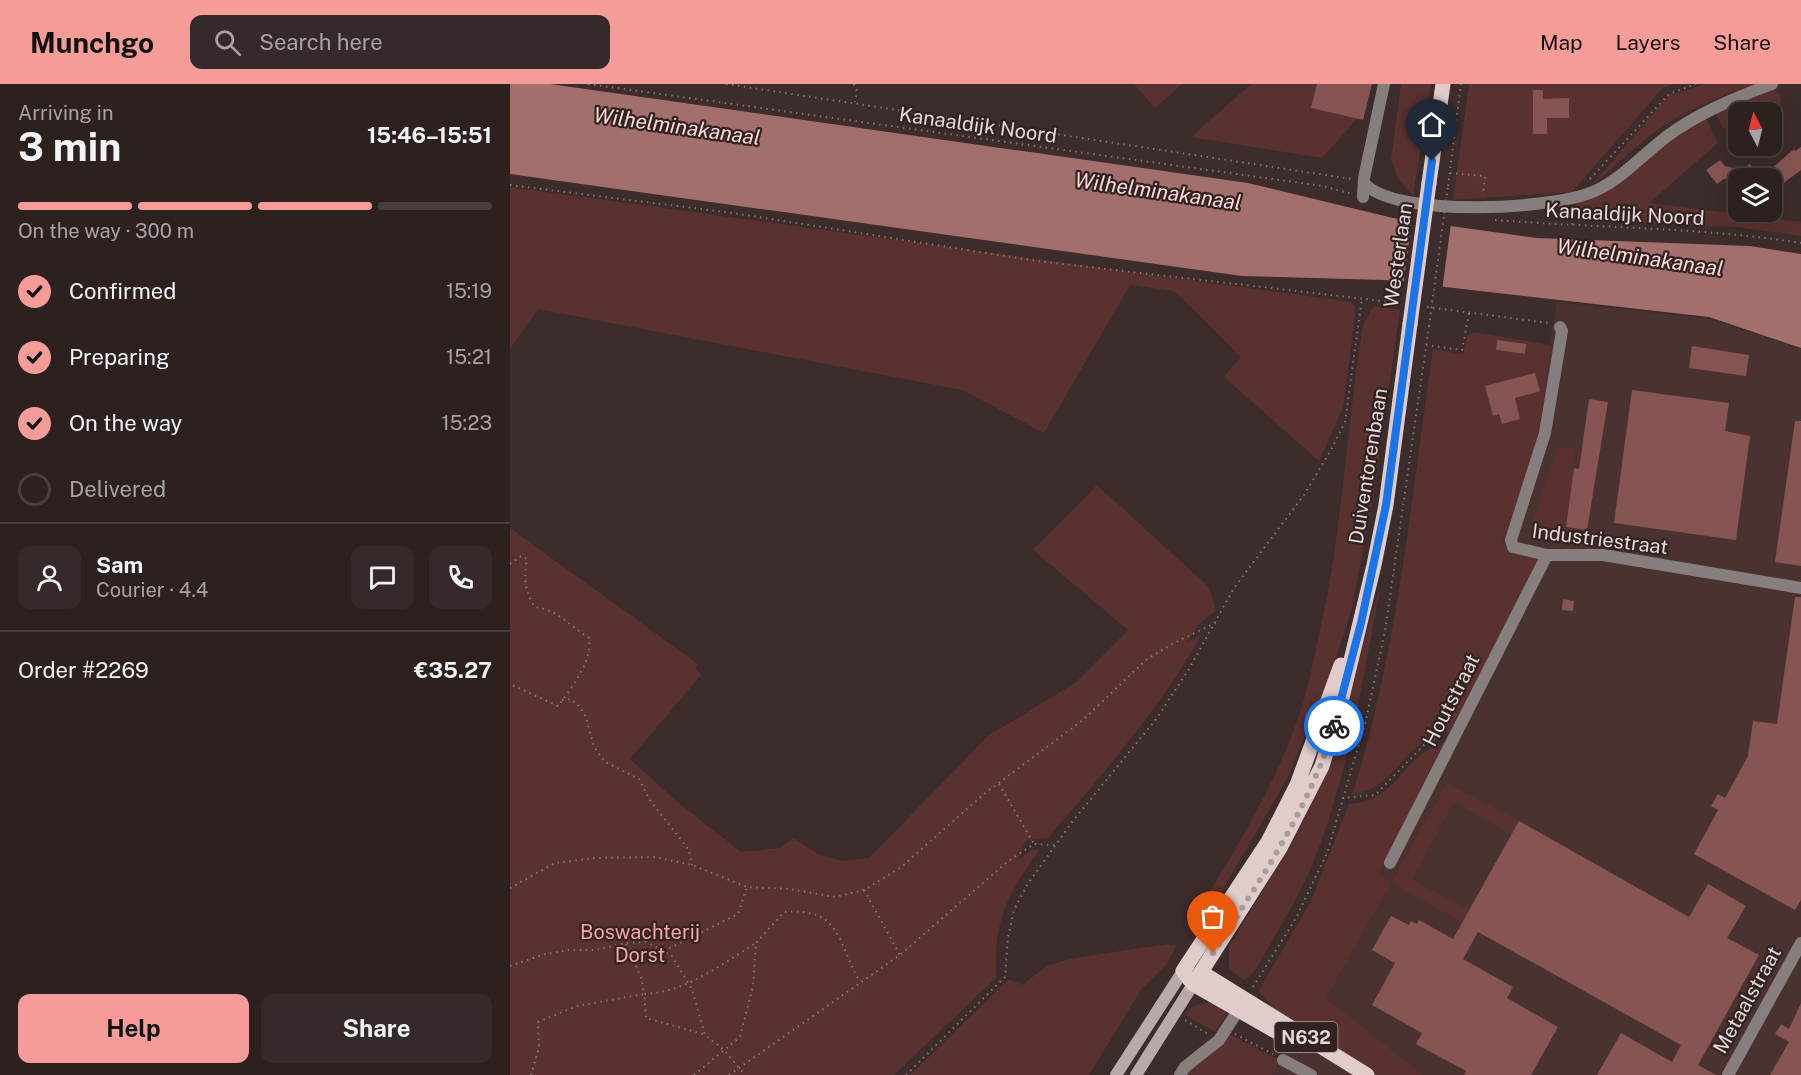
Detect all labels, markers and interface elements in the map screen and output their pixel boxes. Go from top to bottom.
search box [190,15,610,69]
text: Munchgo [30,26,154,59]
icon: search [211,26,244,59]
text: Search here [259,29,383,55]
text: Map [1540,30,1583,55]
text: Layers [1616,30,1680,55]
text: Share [1713,30,1771,55]
pin [1406,99,1457,161]
text: Arriving in [18,101,113,125]
water label: Wilhelminakanaal [592,102,762,150]
street label: Kanaaldijk Noord [897,102,1059,148]
north arrow [1728,102,1782,156]
map controls [1728,102,1782,222]
icon: home [1415,108,1448,141]
text: 15:46–15:51 [367,122,492,148]
text: 3 min [18,124,121,170]
water label: Wilhelminakanaal [1073,167,1243,215]
button: layers [1728,168,1782,222]
street label: Kanaaldijk Noord [1545,198,1705,230]
street label: Westerlaan [1379,201,1417,309]
text: On the way · 300 m [18,219,194,243]
water label: Wilhelminakanaal [1555,233,1725,281]
icon: check [18,275,51,308]
text: Confirmed [69,278,176,304]
text: 15:19 [446,279,492,303]
icon: check [18,341,51,374]
text: Preparing [69,344,170,370]
text: 15:21 [446,345,492,369]
street label: Duiventorenbaan [1344,386,1392,546]
icon: check [18,407,51,440]
text: On the way [69,410,182,436]
text: 15:23 [442,411,492,435]
text: Delivered [69,476,166,502]
street label: Industriestraat [1531,519,1669,559]
button: person [18,546,81,609]
button: chat [351,546,414,609]
button: phone [429,546,492,609]
text: Sam [96,552,143,578]
text: Courier · 4.4 [96,578,208,602]
street label: Houtstraat [1418,650,1484,750]
text: Order #2269 [18,657,149,683]
text: €35.27 [414,657,492,683]
courier [1304,696,1364,756]
icon: bike [1318,710,1351,743]
pin [1187,891,1238,953]
icon: bag [1196,900,1229,933]
park label: Boswachterij Dorst [580,920,700,967]
street label: Metaalstraat [1708,942,1786,1058]
button: Help [18,994,249,1063]
button: Share [261,994,492,1063]
road number: N632 [1274,1022,1338,1052]

